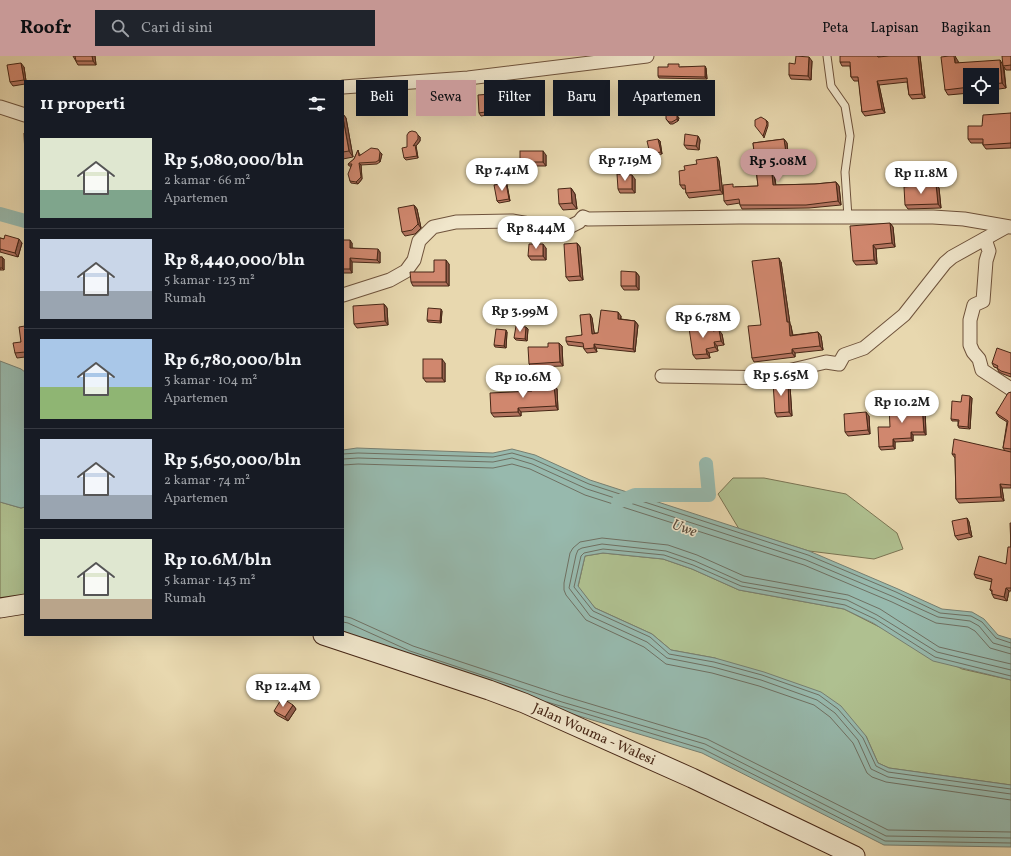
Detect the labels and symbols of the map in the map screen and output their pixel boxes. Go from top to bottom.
pin: Rp 7.19M [584,148,666,182]
pin: Rp 5.08M [737,149,819,183]
pin: Rp 7.41M [461,158,543,192]
pin: Rp 11.8M [880,161,962,195]
pin: Rp 8.44M [495,216,577,250]
pin: Rp 3.99M [479,299,561,333]
pin: Rp 6.78M [662,305,744,339]
pin: Rp 5.65M [740,363,822,397]
pin: Rp 10.6M [482,365,564,399]
pin: Rp 10.2M [861,390,943,424]
water label: Uwe [669,515,700,543]
pin: Rp 12.4M [242,674,324,708]
street label: Jalan Wouma - Walesi [530,699,659,770]

